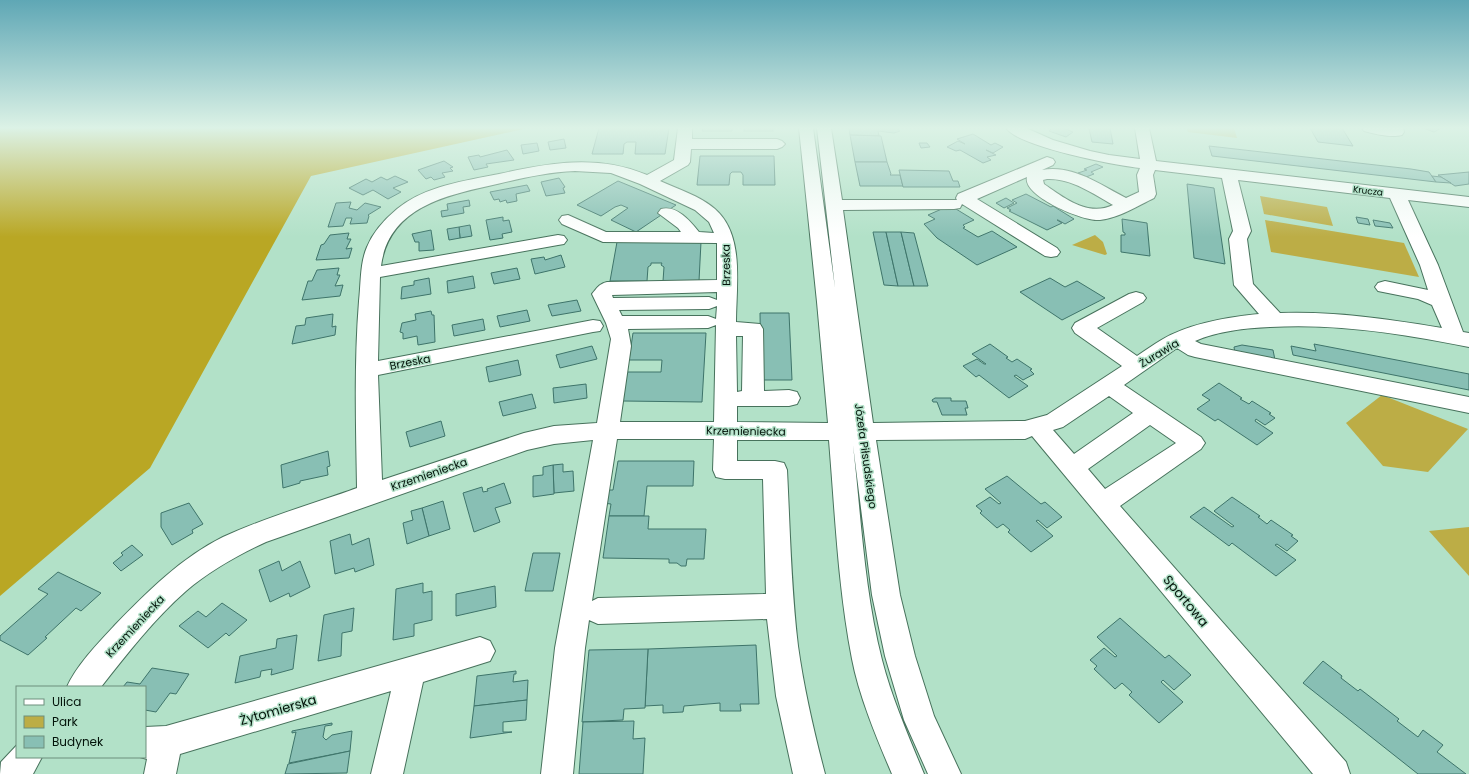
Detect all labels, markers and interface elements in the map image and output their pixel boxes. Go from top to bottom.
street label: Krucza [1352,183,1384,199]
street label: Brzeska [718,244,734,286]
street label: Żurawia [1136,335,1182,371]
street label: Brzeska [388,350,432,374]
street label: Józefa Piłsudskiego [851,402,881,510]
street label: Krzemieniecka [706,422,786,440]
street label: Krzemieniecka [389,453,469,495]
street label: Sportowa [1159,571,1213,631]
street label: Krzemieniecka [102,591,168,661]
legend [16,686,146,758]
street label: Żytomierska [237,690,319,730]
text: Ulica [52,693,81,710]
text: Park [52,713,79,730]
text: Budynek [52,733,104,750]

